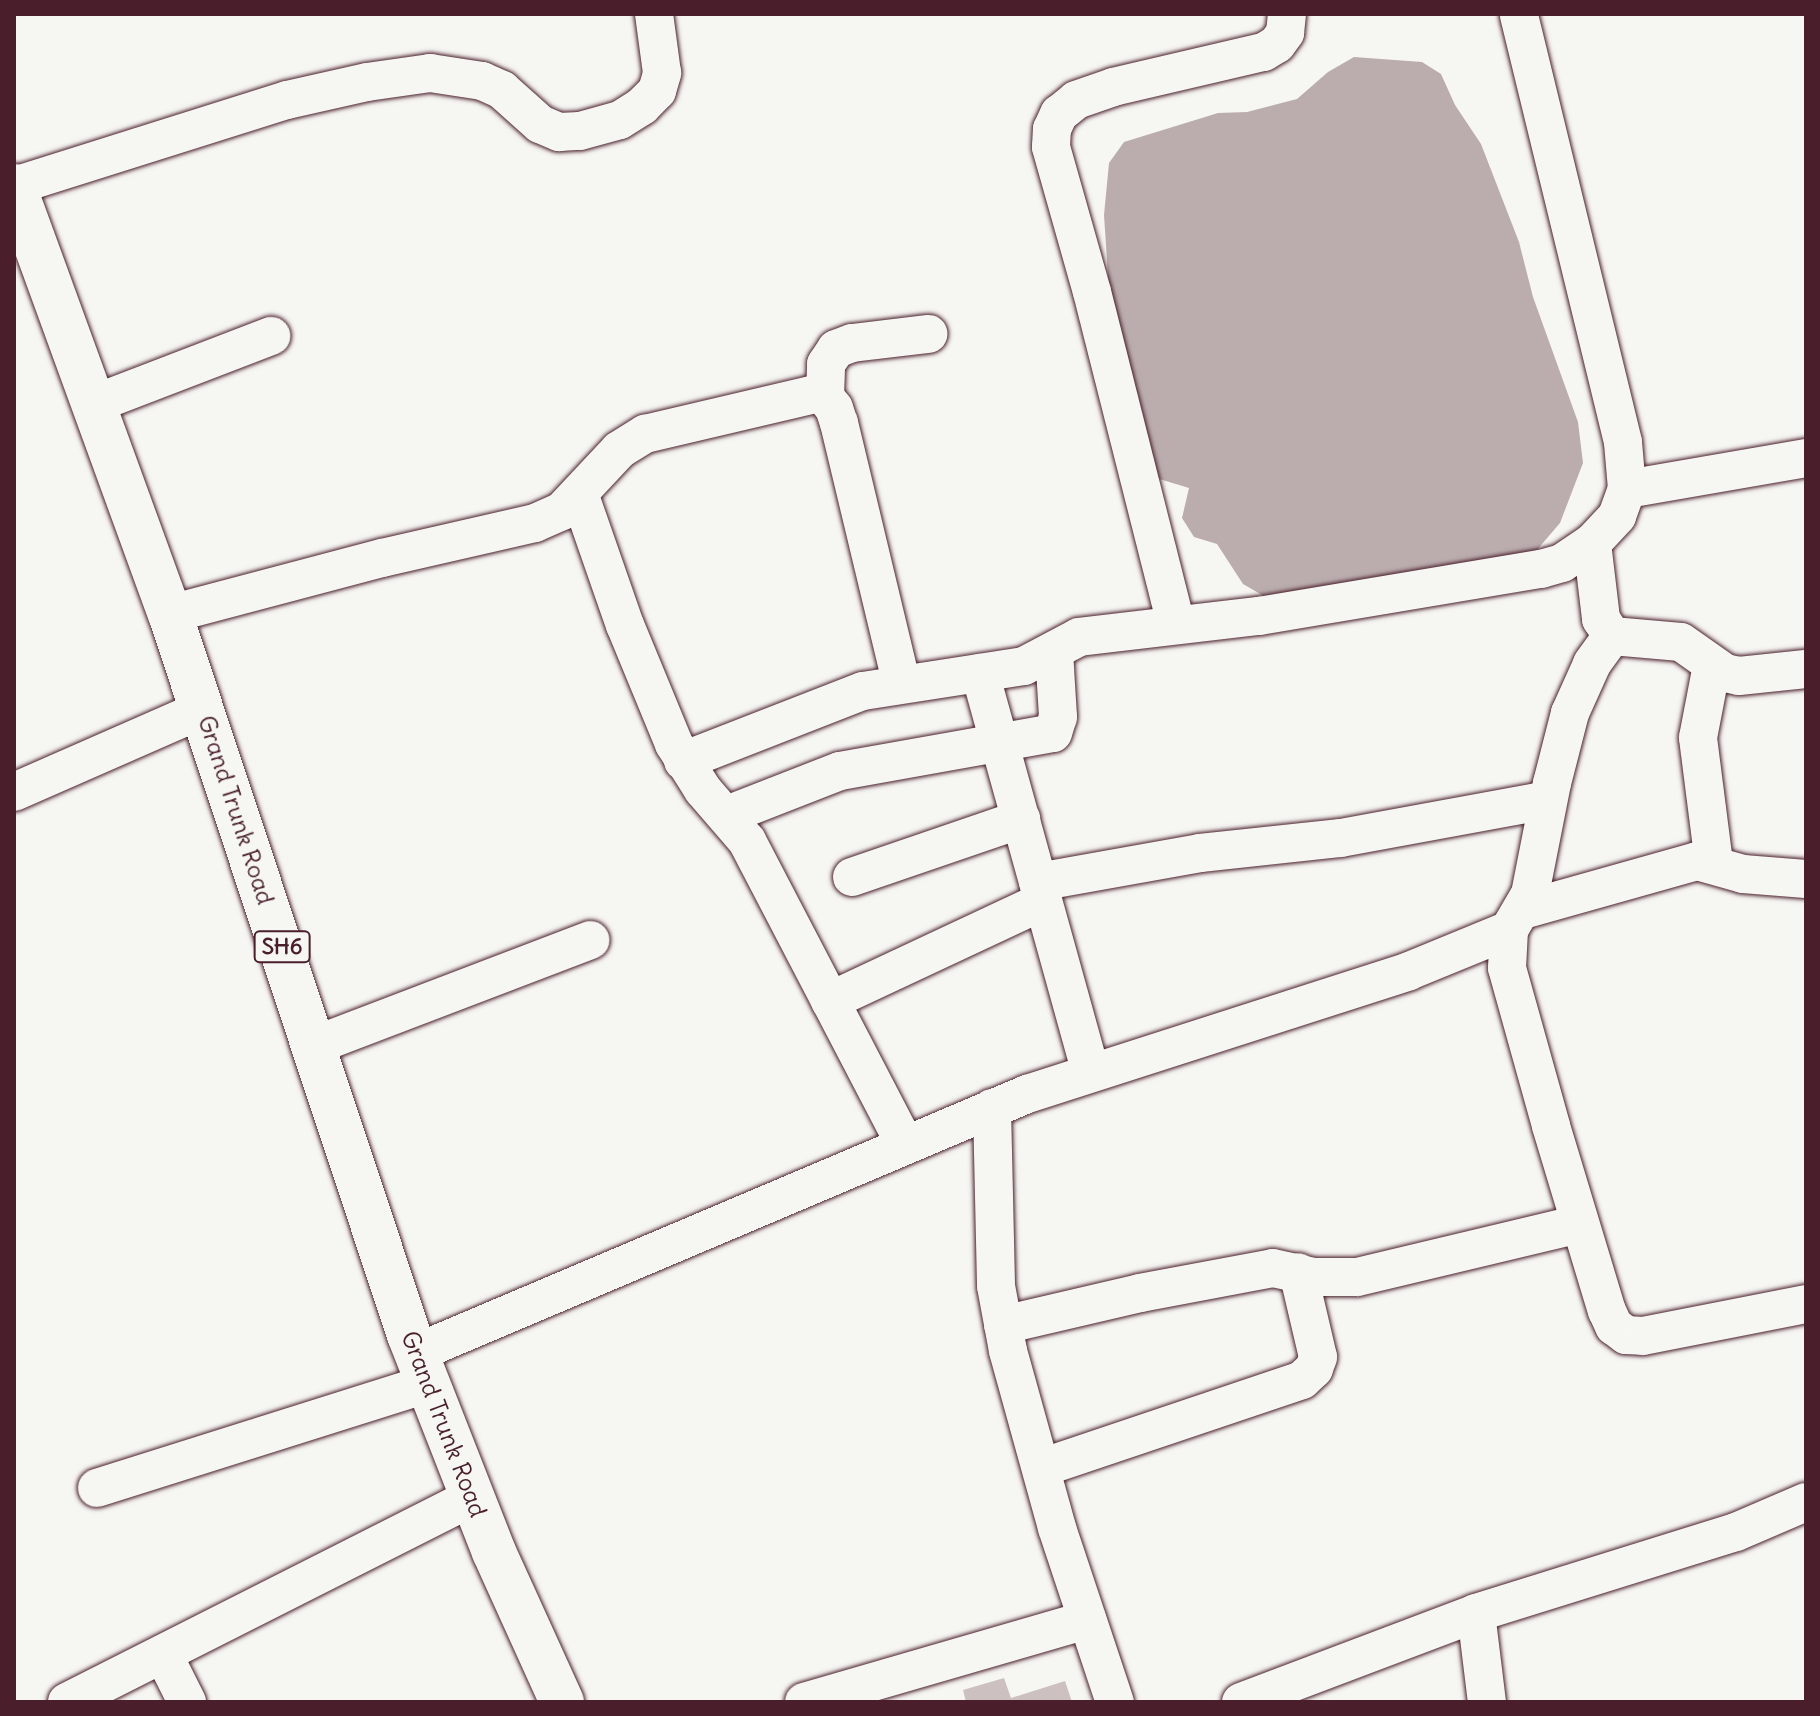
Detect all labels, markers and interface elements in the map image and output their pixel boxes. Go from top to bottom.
street label: Grand Trunk Road [192,712,280,908]
road number: SH6 [252,929,312,965]
street label: Grand Trunk Road [395,1327,493,1521]

